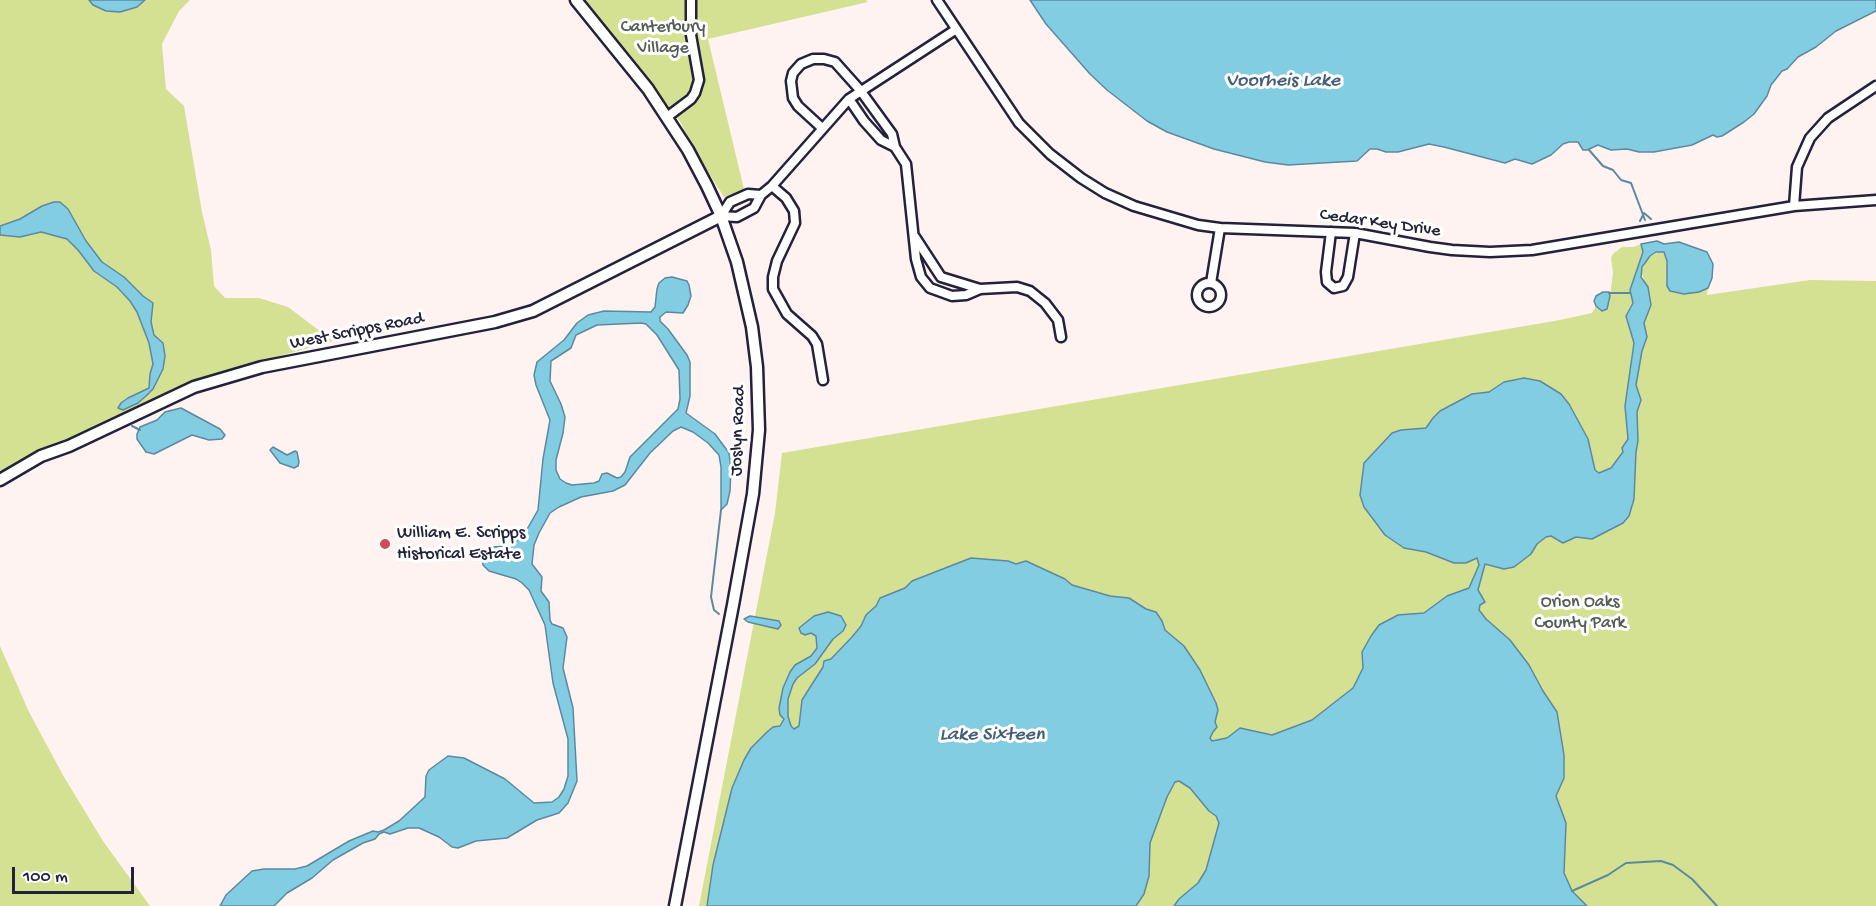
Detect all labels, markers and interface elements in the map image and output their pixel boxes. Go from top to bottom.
park label: Canterbury Village [621,17,705,60]
water label: Voorheis Lake [1226,70,1340,94]
street label: Cedar Key Drive [1318,205,1442,243]
street label: West Scripps Road [288,308,426,356]
street label: Joslyn Road [727,385,751,477]
place label: William E. Scripps Historical Estate [397,523,525,566]
marker: William E. Scripps Historical Estate [378,537,392,551]
park label: Orion Oaks County Park [1535,592,1625,634]
water label: Lake Sixteen [940,724,1044,748]
scale bar [15,855,136,893]
text: 100 m [23,867,68,888]

